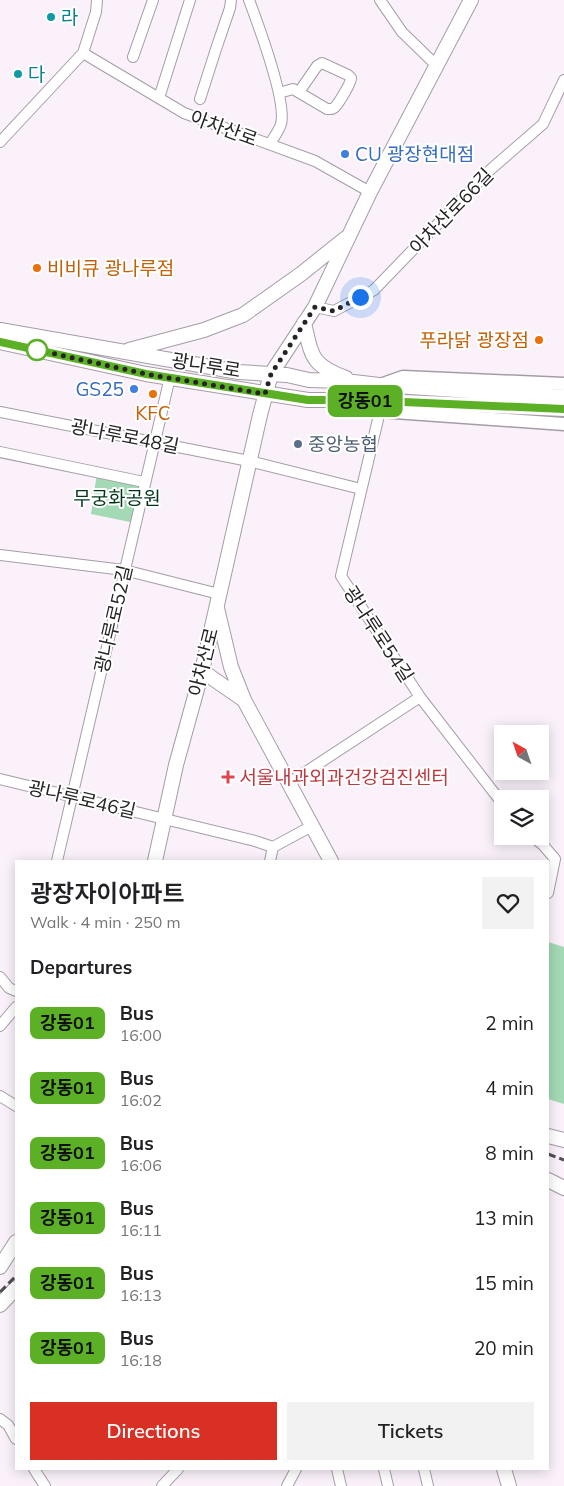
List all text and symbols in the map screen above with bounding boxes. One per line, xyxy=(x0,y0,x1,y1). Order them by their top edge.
place label: 라 xyxy=(61,5,78,29)
marker: 라 xyxy=(45,11,57,23)
place label: 다 xyxy=(28,62,45,86)
marker: 다 xyxy=(12,68,24,80)
street label: 아차산로 xyxy=(187,105,261,151)
place label: CU 광장현대점 xyxy=(355,142,474,166)
marker: CU 광장현대점 xyxy=(339,148,351,160)
street label: 아차산로66길 xyxy=(404,163,498,259)
place label: 비비큐 광나루점 xyxy=(47,256,174,280)
marker: 비비큐 광나루점 xyxy=(31,262,43,274)
your location xyxy=(348,285,373,310)
place label: 푸라닭 광장점 xyxy=(419,328,529,352)
marker: 푸라닭 광장점 xyxy=(533,334,545,346)
unlabelled marker xyxy=(26,339,48,361)
street label: 광나루로 xyxy=(170,348,242,382)
place label: GS25 xyxy=(75,377,124,401)
marker: GS25 xyxy=(128,383,140,395)
line badge: 강동01 xyxy=(330,385,400,417)
marker: KFC xyxy=(147,388,159,400)
text: 강동01 xyxy=(338,389,392,412)
place label: KFC xyxy=(135,401,171,425)
street label: 광나루로48길 xyxy=(69,414,181,458)
place label: 중앙농협 xyxy=(308,432,378,456)
marker: 중앙농협 xyxy=(292,438,304,450)
park label: 무궁화공원 xyxy=(73,486,161,510)
street label: 광나루로52길 xyxy=(89,563,137,675)
street label: 광나루로54길 xyxy=(339,581,419,687)
street label: 아차산로 xyxy=(183,625,223,699)
north arrow xyxy=(494,725,549,780)
map controls xyxy=(494,725,549,845)
place label: 서울내과외과건강검진센터 xyxy=(239,765,449,789)
marker: 서울내과외과건강검진센터 xyxy=(221,770,235,784)
street label: 광나루로46길 xyxy=(26,775,138,823)
button: layers xyxy=(494,790,549,845)
button: heart xyxy=(482,877,534,929)
text: 광장자이아파트 xyxy=(30,878,185,908)
text: Walk · 4 min · 250 m xyxy=(30,912,181,932)
text: Departures xyxy=(30,955,132,979)
text: Bus xyxy=(120,1001,154,1025)
text: 강동01 xyxy=(40,1011,95,1034)
text: 2 min xyxy=(485,1011,534,1035)
text: 16:00 xyxy=(120,1025,162,1045)
text: Bus xyxy=(120,1066,154,1090)
text: 강동01 xyxy=(40,1076,95,1099)
text: 4 min xyxy=(485,1076,534,1100)
text: 16:02 xyxy=(120,1090,162,1110)
text: Bus xyxy=(120,1131,154,1155)
text: 강동01 xyxy=(40,1141,95,1164)
text: 8 min xyxy=(485,1141,534,1165)
text: 16:06 xyxy=(120,1155,162,1175)
text: Bus xyxy=(120,1196,154,1220)
text: 강동01 xyxy=(40,1206,95,1229)
text: 13 min xyxy=(474,1206,534,1230)
text: 16:11 xyxy=(120,1220,162,1240)
text: Bus xyxy=(120,1261,154,1285)
text: 강동01 xyxy=(40,1271,95,1294)
text: 15 min xyxy=(474,1271,534,1295)
text: 16:13 xyxy=(120,1285,162,1305)
text: Bus xyxy=(120,1326,154,1350)
text: 강동01 xyxy=(40,1336,95,1359)
text: 20 min xyxy=(474,1336,534,1360)
text: 16:18 xyxy=(120,1350,162,1370)
button: Directions xyxy=(30,1402,277,1460)
button: Tickets xyxy=(287,1402,534,1460)

